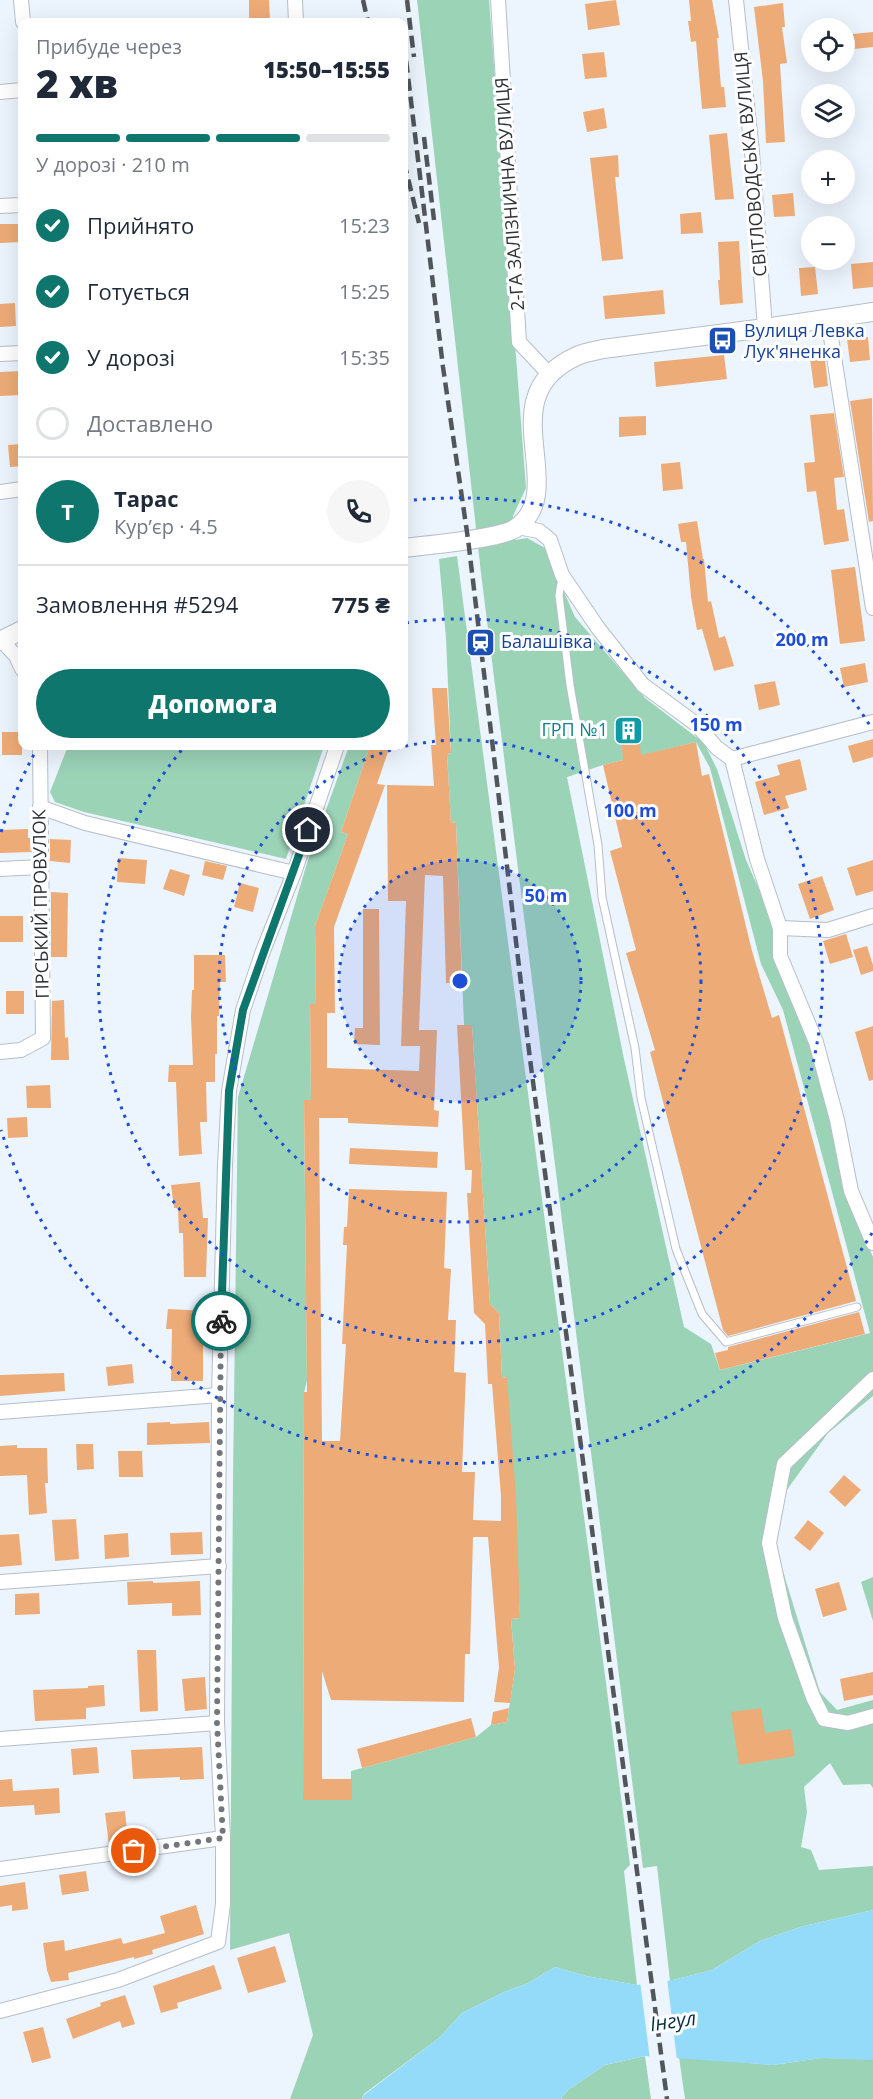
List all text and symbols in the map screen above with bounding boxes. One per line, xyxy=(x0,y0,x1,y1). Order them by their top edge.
map controls xyxy=(801,18,855,270)
button: locate xyxy=(801,18,855,72)
text: Прибуде через xyxy=(36,33,182,60)
street label: СВІТЛОВОДСЬКА ВУЛИЦЯ xyxy=(728,50,772,278)
text: 15:50–15:55 xyxy=(263,54,390,84)
text: 2 хв xyxy=(36,56,118,109)
street label: 2-ГА ЗАЛІЗНИЧНА ВУЛИЦЯ xyxy=(489,76,529,312)
button: layers xyxy=(801,84,855,138)
button: + xyxy=(801,150,855,204)
text: У дорозі · 210 m xyxy=(36,151,190,178)
icon: check xyxy=(36,209,69,242)
text: Прийнято xyxy=(87,210,194,240)
text: 15:23 xyxy=(339,212,390,239)
button: − xyxy=(801,216,855,270)
icon: check xyxy=(36,275,69,308)
text: Готується xyxy=(87,276,190,306)
text: 15:25 xyxy=(339,278,390,305)
place label: Вулиця Левка Лук'яненка xyxy=(744,318,865,363)
bus stop icon: Вулиця Левка Лук'яненка xyxy=(707,325,739,357)
icon: check xyxy=(36,341,69,374)
text: У дорозі xyxy=(87,342,175,372)
text: 15:35 xyxy=(339,344,390,371)
text: Доставлено xyxy=(87,408,213,438)
button: phone xyxy=(327,480,390,543)
text: Тарас xyxy=(114,483,179,513)
text: Т xyxy=(61,496,74,526)
text: Кур’єр · 4.5 xyxy=(114,513,218,540)
text: Замовлення #5294 xyxy=(36,589,238,619)
text: 775 ₴ xyxy=(332,589,390,619)
station icon: Балашівка xyxy=(464,626,496,658)
text: 200 m xyxy=(775,627,829,651)
place label: Балашівка xyxy=(501,629,593,653)
button: Допомога xyxy=(36,669,390,738)
text: 150 m xyxy=(689,712,743,736)
building icon: ГРП №1 xyxy=(613,714,645,746)
place label: ГРП №1 xyxy=(541,717,608,741)
text: 100 m xyxy=(603,798,657,822)
pin xyxy=(282,804,333,855)
street label: ГІРСЬКИЙ ПРОВУЛОК xyxy=(26,809,54,999)
icon: home xyxy=(291,813,324,846)
text: 50 m xyxy=(525,883,567,907)
centre of rings xyxy=(450,971,470,991)
courier xyxy=(191,1291,251,1351)
icon: bike xyxy=(205,1305,238,1338)
pin xyxy=(108,1825,159,1876)
icon: bag xyxy=(117,1834,150,1867)
water label: Інгул xyxy=(648,2004,698,2037)

